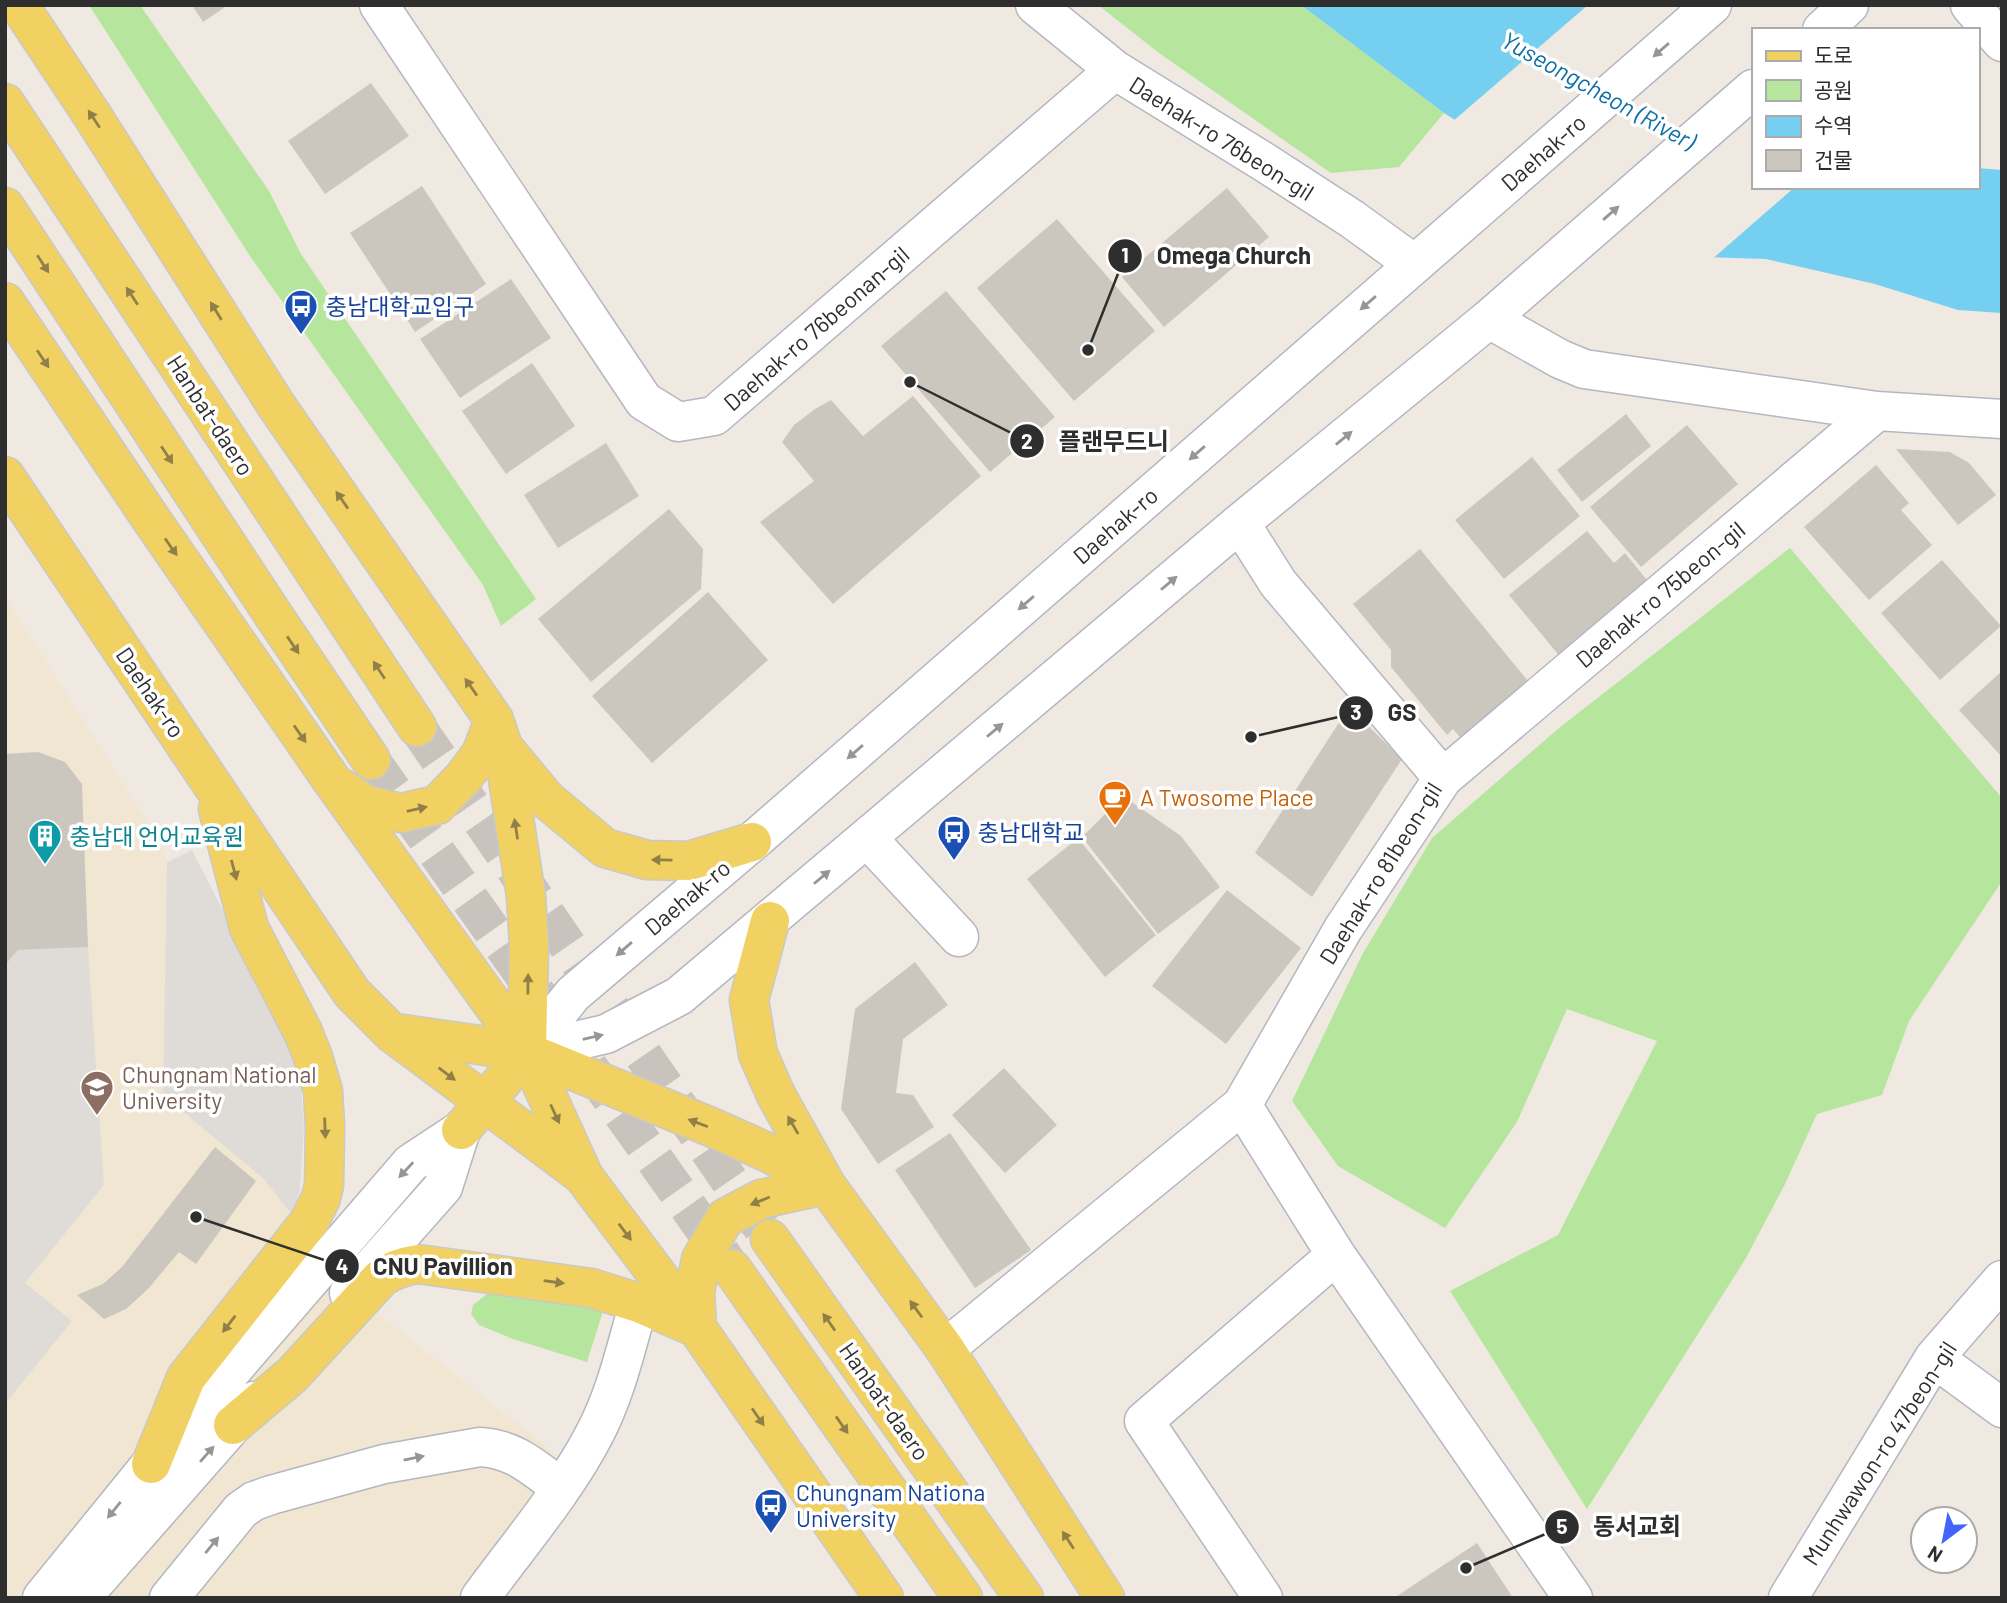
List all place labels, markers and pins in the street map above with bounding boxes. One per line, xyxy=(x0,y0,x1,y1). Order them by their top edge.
callout: Omega Church xyxy=(1108,233,1325,278)
bus stop icon: 충남대학교입구 xyxy=(282,287,320,336)
place label: 충남대학교입구 xyxy=(326,292,474,320)
callout: 플랜무드니 xyxy=(1010,419,1183,464)
callout: GS xyxy=(1339,690,1431,735)
cafe icon: A Twosome Place xyxy=(1096,778,1134,827)
place label: A Twosome Place xyxy=(1140,783,1314,811)
bus stop icon: 충남대학교 xyxy=(935,813,973,862)
building icon: 충남대 언어교육원 xyxy=(26,817,64,866)
place label: 충남대학교 xyxy=(978,818,1084,846)
place label: 충남대 언어교육원 xyxy=(70,822,244,850)
place label: Chungnam National University xyxy=(122,1060,317,1114)
school or university icon: Chungnam National University xyxy=(78,1068,116,1117)
callout: CNU Pavillion xyxy=(324,1244,527,1289)
place label: Chungnam Nationa University xyxy=(796,1478,985,1532)
bus stop icon: Chungnam Nationa University xyxy=(752,1486,790,1535)
callout: 동서교회 xyxy=(1544,1504,1695,1549)

